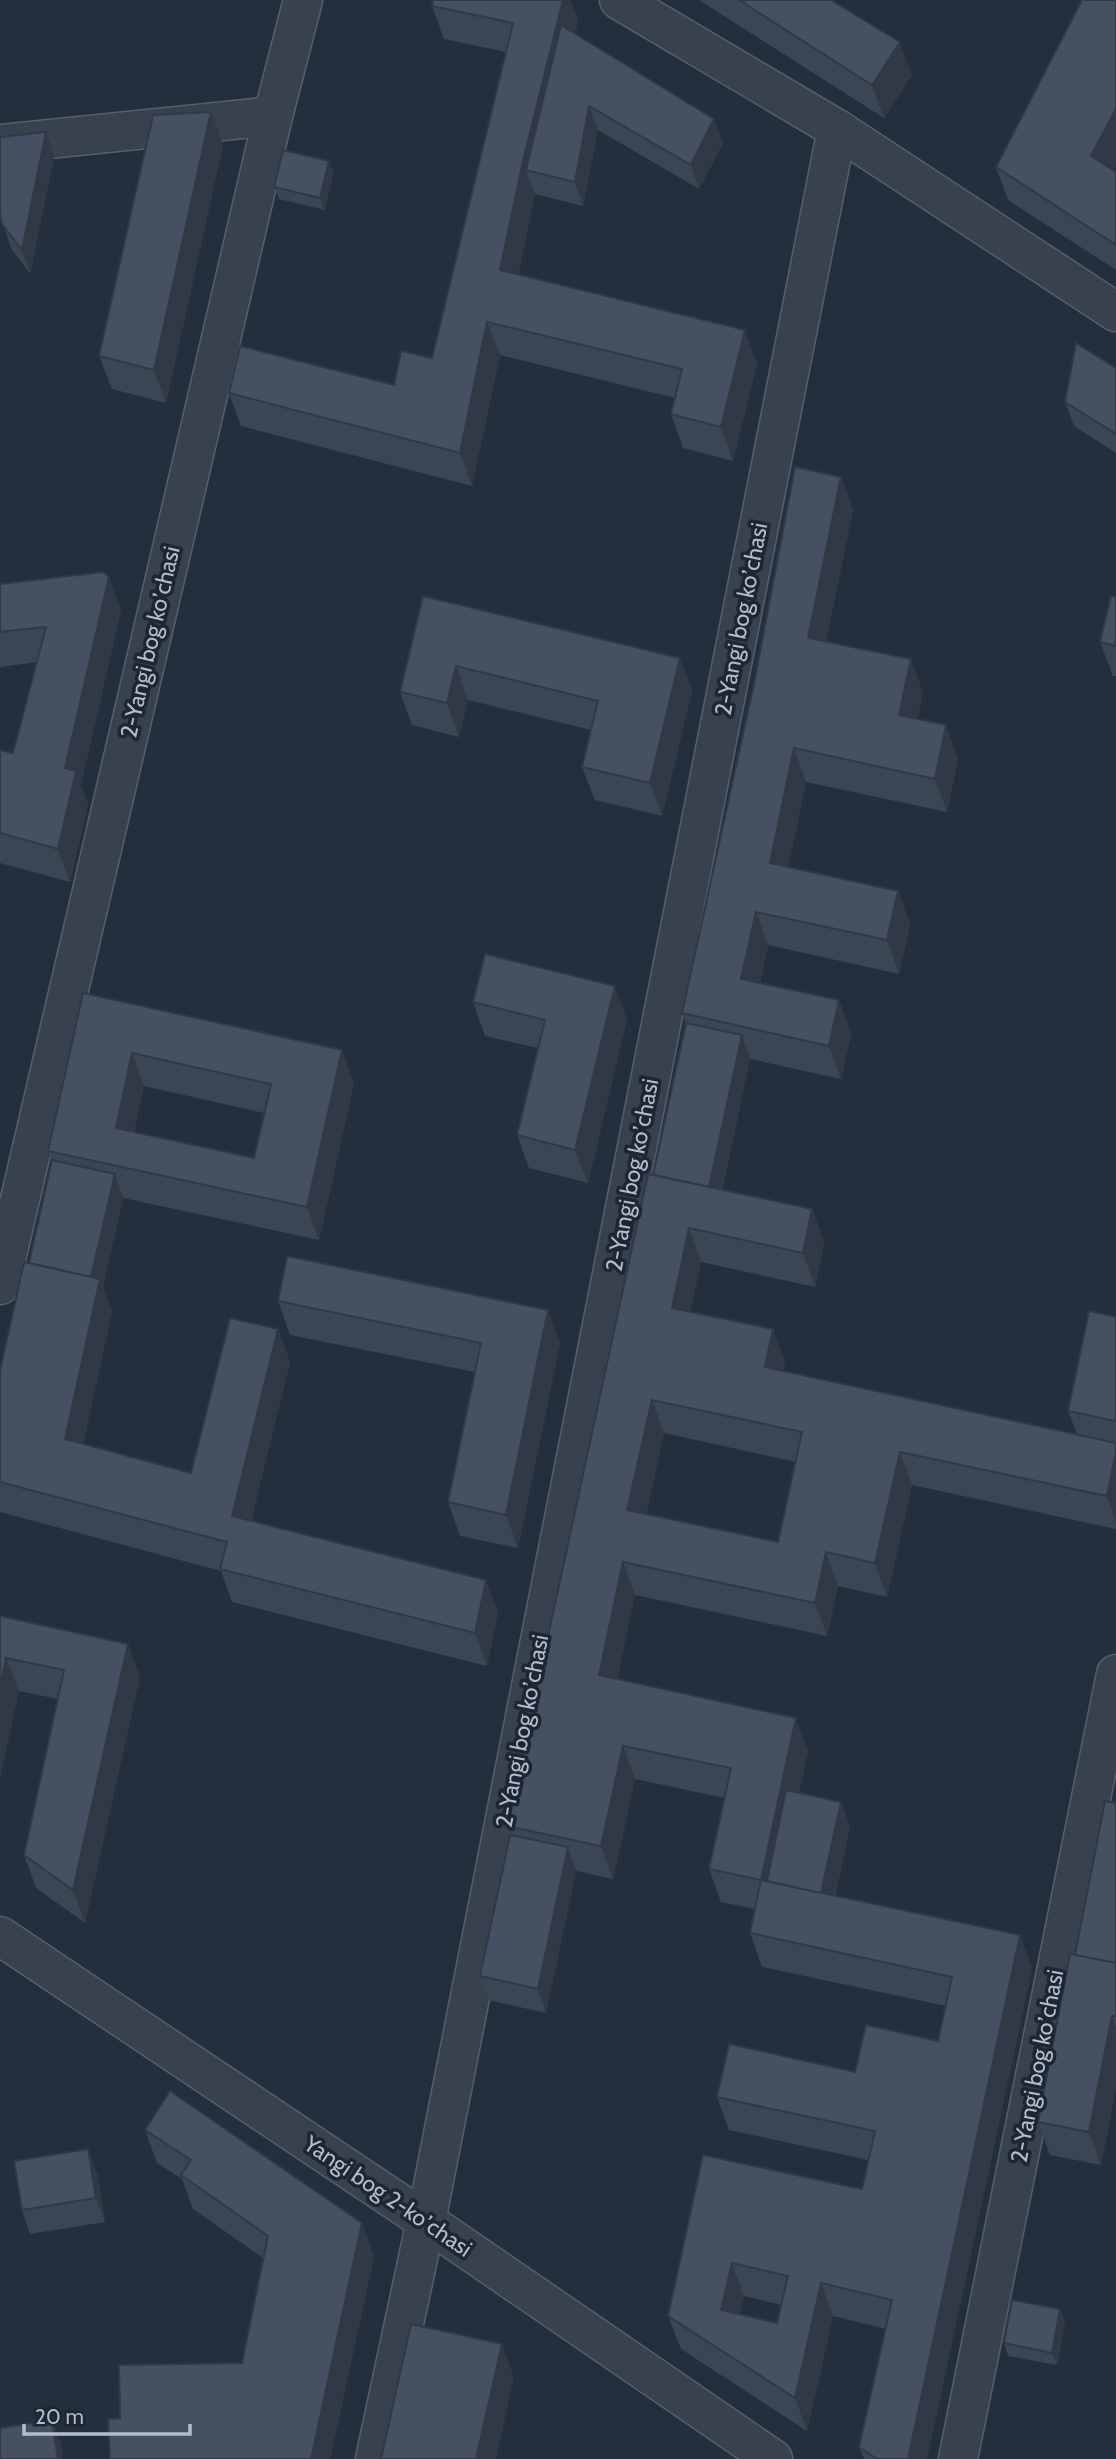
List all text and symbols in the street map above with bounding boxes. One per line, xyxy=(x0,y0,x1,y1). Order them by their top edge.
street label: 2-Yangi bog koʼchasi xyxy=(709,520,773,718)
street label: 2-Yangi bog koʼchasi xyxy=(114,543,186,741)
street label: 2-Yangi bog koʼchasi xyxy=(600,1076,664,1274)
street label: 2-Yangi bog koʼchasi xyxy=(490,1632,554,1830)
street label: 2-Yangi bog koʼchasi xyxy=(1005,1967,1069,2165)
street label: Yangi bog 2-koʼchasi xyxy=(298,2129,477,2263)
scale bar xyxy=(24,2392,191,2436)
text: 20 m xyxy=(35,2404,84,2429)

